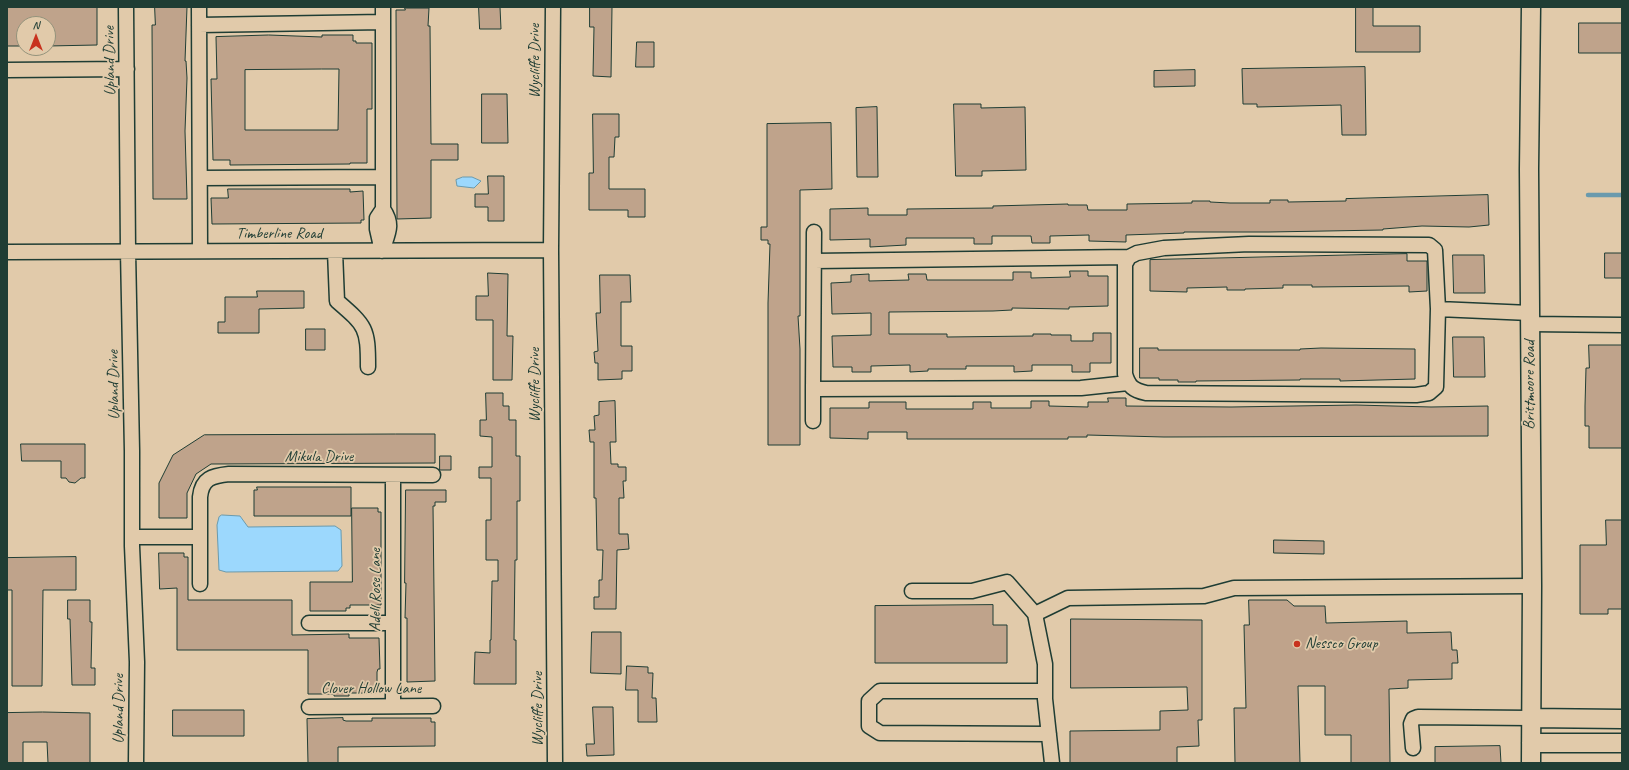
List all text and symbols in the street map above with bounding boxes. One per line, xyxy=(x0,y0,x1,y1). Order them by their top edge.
north arrow xyxy=(16,16,56,56)
text: N xyxy=(33,18,39,32)
street label: Wycliffe Drive xyxy=(525,24,545,98)
street label: Upland Drive xyxy=(100,26,120,96)
street label: Timberline Road xyxy=(236,224,322,244)
street label: Brittmoore Road xyxy=(1520,340,1540,430)
street label: Wycliffe Drive xyxy=(525,348,545,422)
street label: Upland Drive xyxy=(104,350,124,420)
street label: Mikula Drive xyxy=(285,447,353,467)
street label: Adell Rose Lane xyxy=(366,548,386,632)
place label: Nessco Group xyxy=(1305,634,1378,654)
marker: Nessco Group xyxy=(1292,639,1302,649)
street label: Wycliffe Drive xyxy=(528,672,548,746)
street label: Upland Drive xyxy=(109,674,129,744)
street label: Clover Hollow Lane xyxy=(321,679,421,699)

